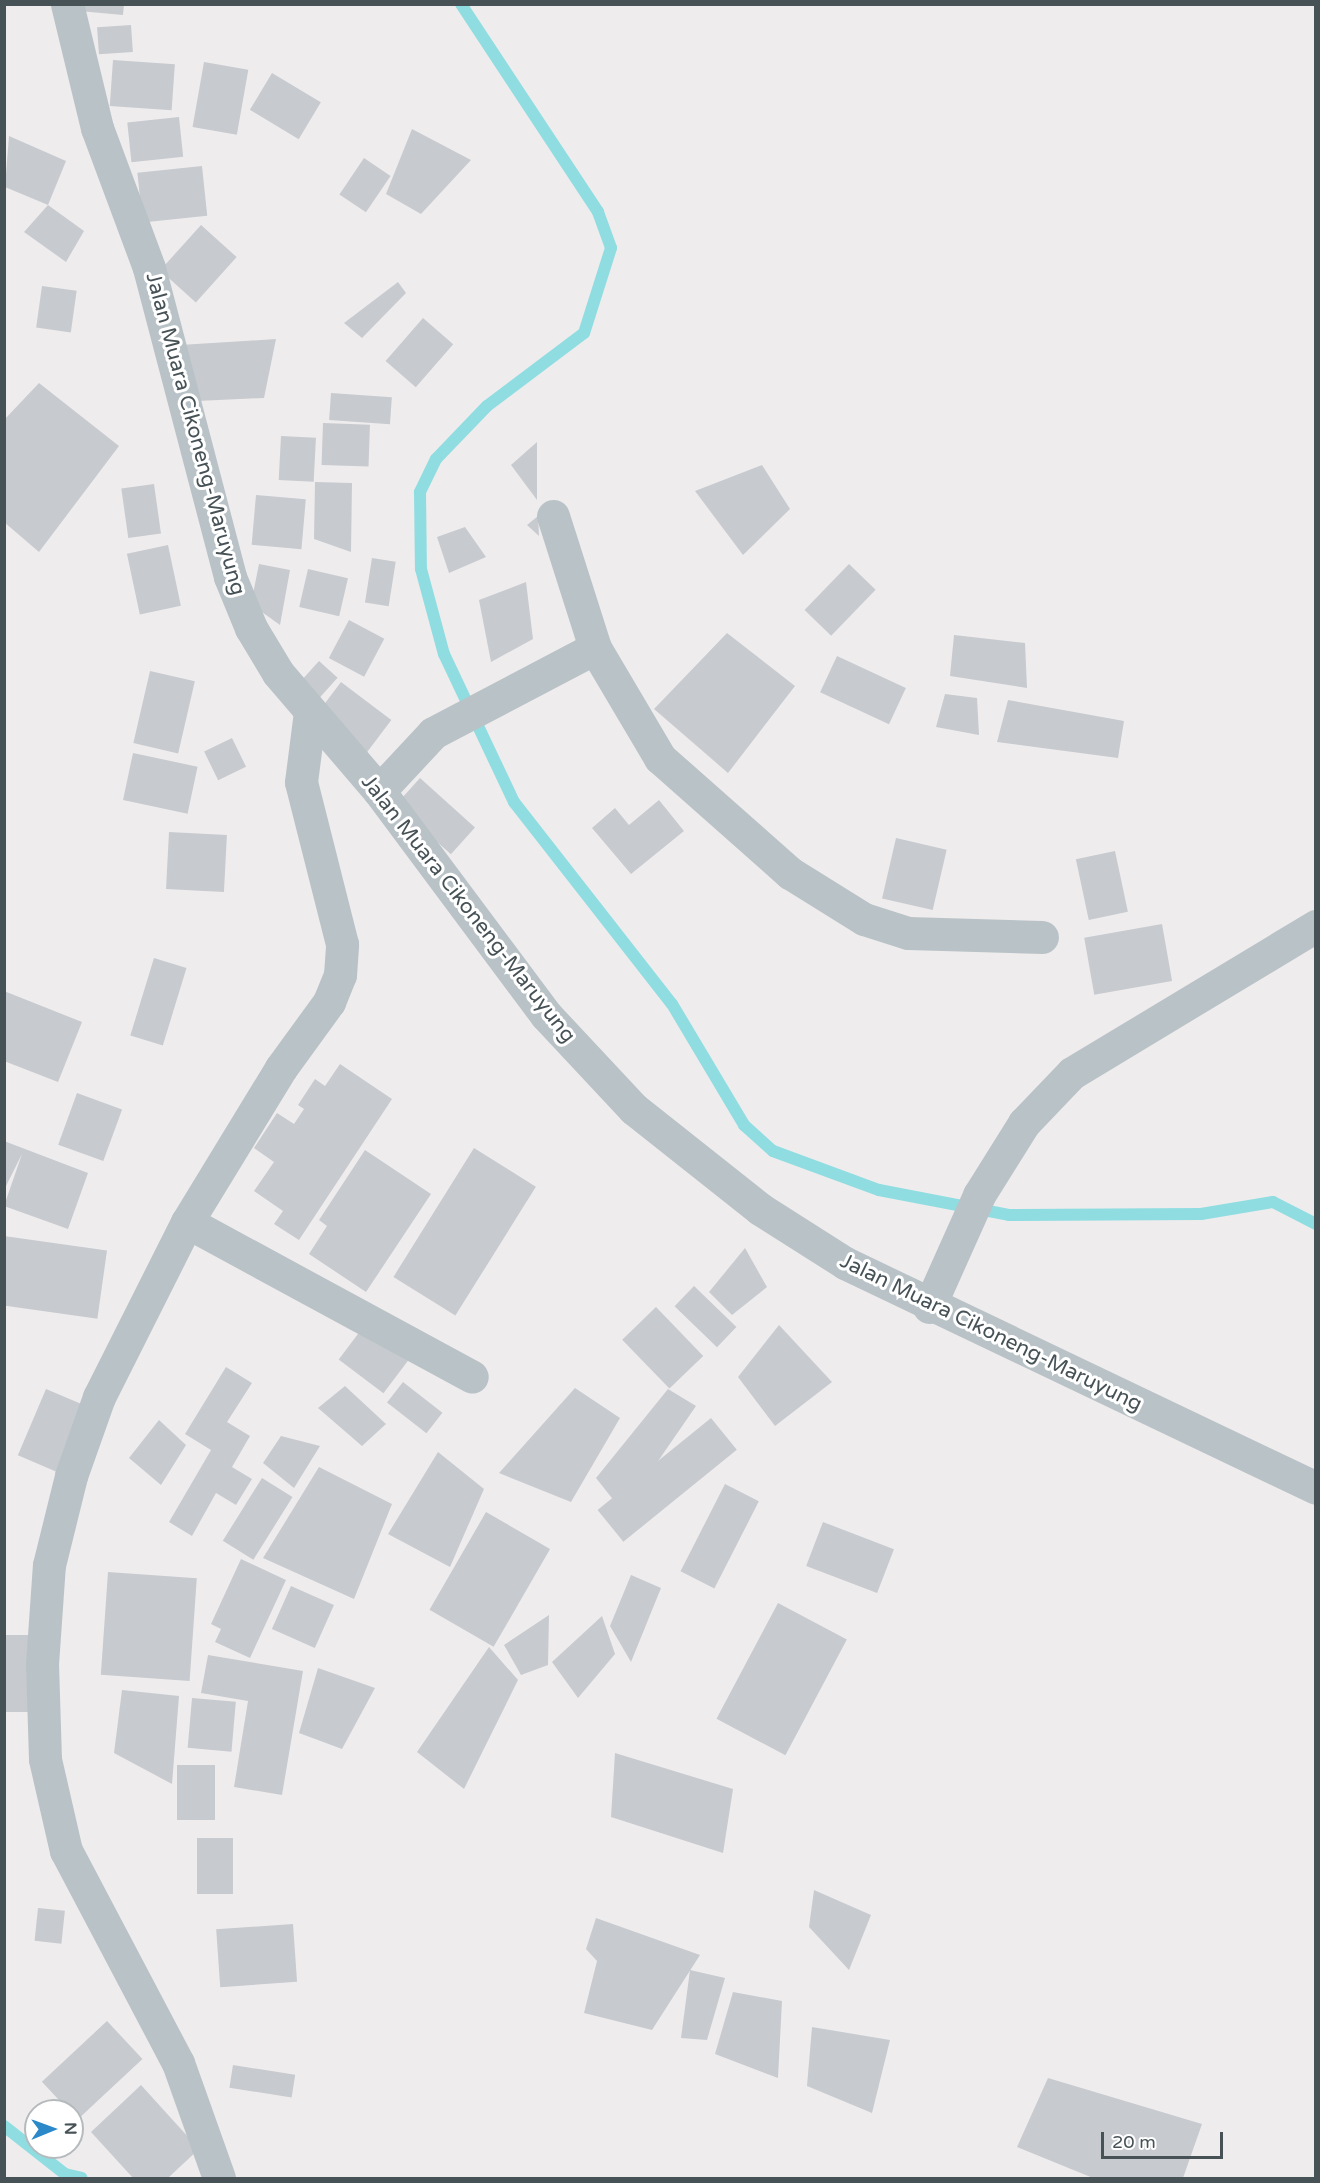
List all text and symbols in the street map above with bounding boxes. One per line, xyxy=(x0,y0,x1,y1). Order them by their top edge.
street label: Jalan Muara Cikoneng-Maruyung xyxy=(140,270,250,598)
street label: Jalan Muara Cikoneng-Maruyung xyxy=(356,770,580,1048)
street label: Jalan Muara Cikoneng-Maruyung xyxy=(836,1249,1146,1417)
north arrow xyxy=(24,2099,84,2159)
scale bar xyxy=(1104,2120,1226,2158)
text: N xyxy=(60,2122,80,2135)
text: 20 m xyxy=(1112,2131,1156,2153)

